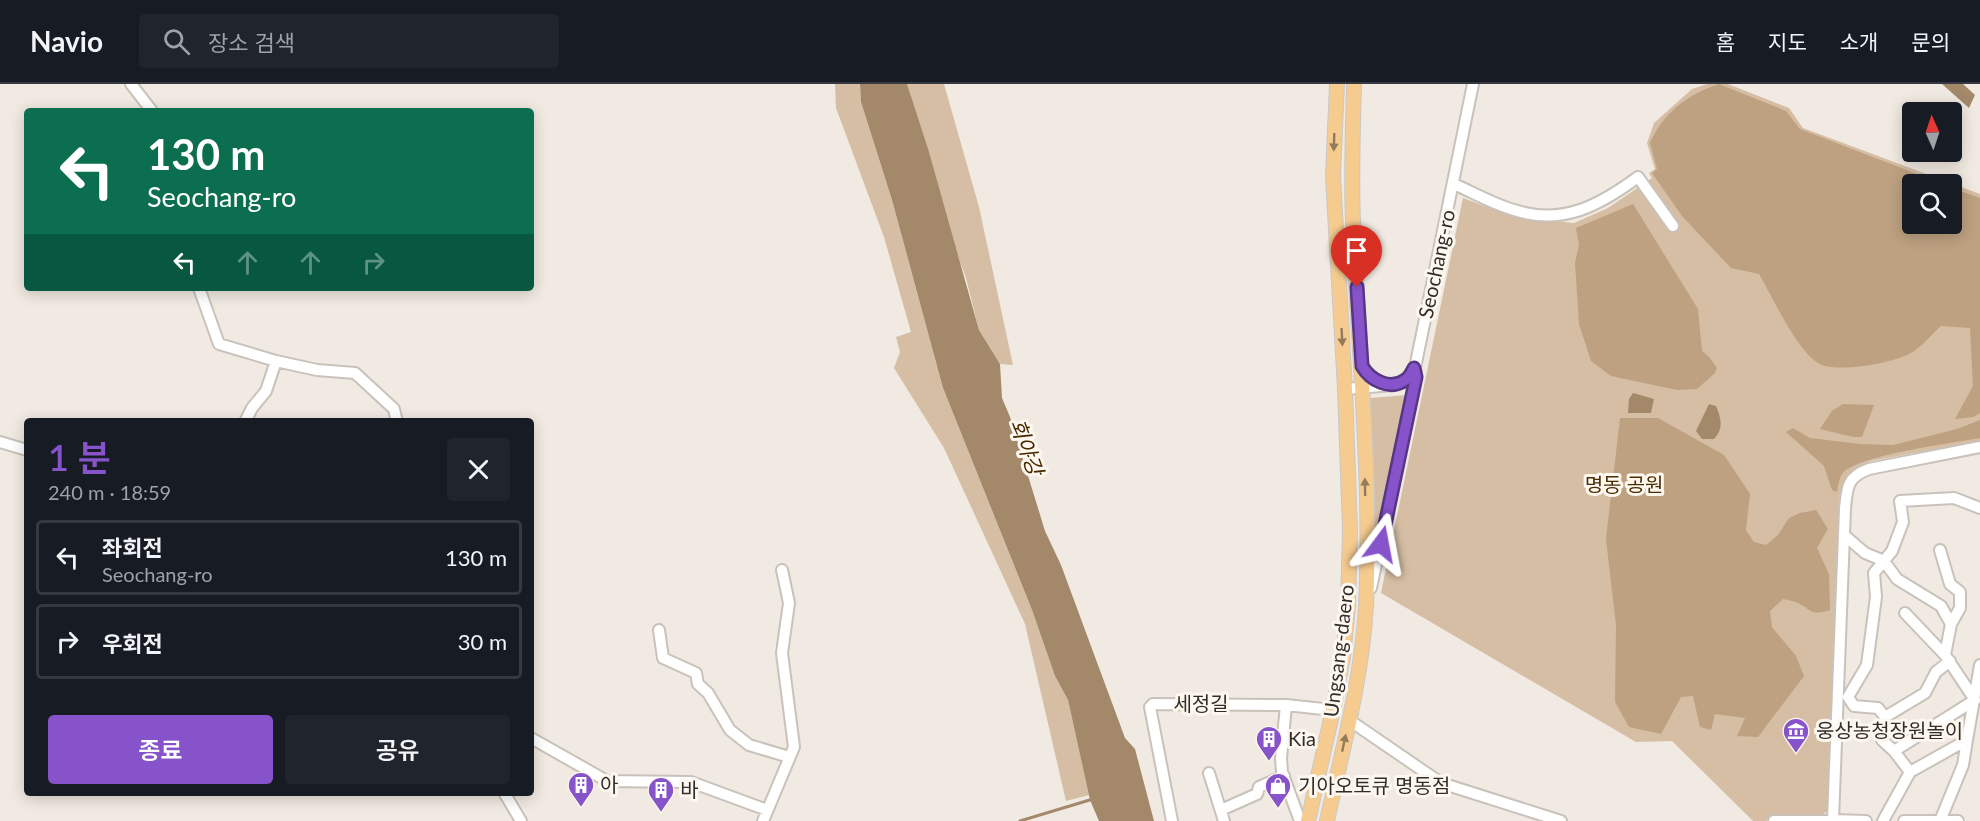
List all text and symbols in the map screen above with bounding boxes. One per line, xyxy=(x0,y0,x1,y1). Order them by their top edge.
search box xyxy=(139,14,559,68)
text: Navio xyxy=(30,24,103,58)
icon: search xyxy=(160,25,193,58)
text: 장소 검색 xyxy=(208,29,295,56)
text: 홈 xyxy=(1716,29,1735,54)
text: 지도 xyxy=(1768,29,1807,54)
text: 소개 xyxy=(1840,29,1878,54)
text: 문의 xyxy=(1911,29,1950,54)
north arrow xyxy=(1902,102,1962,162)
map controls xyxy=(1902,102,1962,234)
text: 130 m xyxy=(147,129,265,179)
icon: left xyxy=(48,132,126,210)
one-way arrow xyxy=(1329,133,1339,152)
button: search xyxy=(1902,174,1962,234)
text: Seochang-ro xyxy=(147,180,296,213)
street label: Seochang-ro xyxy=(1413,207,1459,320)
pin xyxy=(1331,225,1382,287)
icon: arrive xyxy=(1340,234,1373,267)
icon: left xyxy=(168,246,201,279)
icon: ahead xyxy=(231,246,264,279)
icon: ahead xyxy=(294,246,327,279)
icon: right xyxy=(357,246,390,279)
one-way arrow xyxy=(1338,328,1347,347)
water label: 회야강 xyxy=(1006,415,1050,481)
text: 1 분 xyxy=(48,435,111,479)
button: close xyxy=(447,438,510,501)
park label: 명동 공원 xyxy=(1585,472,1663,496)
one-way arrow xyxy=(1361,478,1370,497)
text: 240 m · 18:59 xyxy=(48,480,171,504)
position arrow xyxy=(1349,512,1413,576)
text: 좌회전 xyxy=(102,534,163,561)
icon: left xyxy=(51,541,84,574)
text: 130 m xyxy=(445,544,507,571)
text: Seochang-ro xyxy=(102,562,213,586)
street label: Ungsang-daero xyxy=(1318,583,1358,719)
icon: right xyxy=(51,625,84,658)
text: 30 m xyxy=(458,628,507,655)
text: 우회전 xyxy=(102,630,163,657)
street label: 세정길 xyxy=(1173,691,1229,715)
button: 종료 xyxy=(48,715,273,784)
button: 공유 xyxy=(285,715,510,784)
museum icon: 웅상농청장원놀이 xyxy=(1781,716,1811,754)
place label: 웅상농청장원놀이 xyxy=(1816,718,1963,742)
building icon: Kia xyxy=(1254,724,1284,762)
place label: Kia xyxy=(1288,726,1316,750)
one-way arrow xyxy=(1340,733,1349,752)
building icon: 아 xyxy=(566,770,596,808)
shop icon: 기아오토큐 명동점 xyxy=(1263,771,1293,809)
place label: 아 xyxy=(600,772,618,796)
place label: 기아오토큐 명동점 xyxy=(1298,773,1450,797)
building icon: 바 xyxy=(646,775,676,813)
place label: 바 xyxy=(680,777,698,801)

